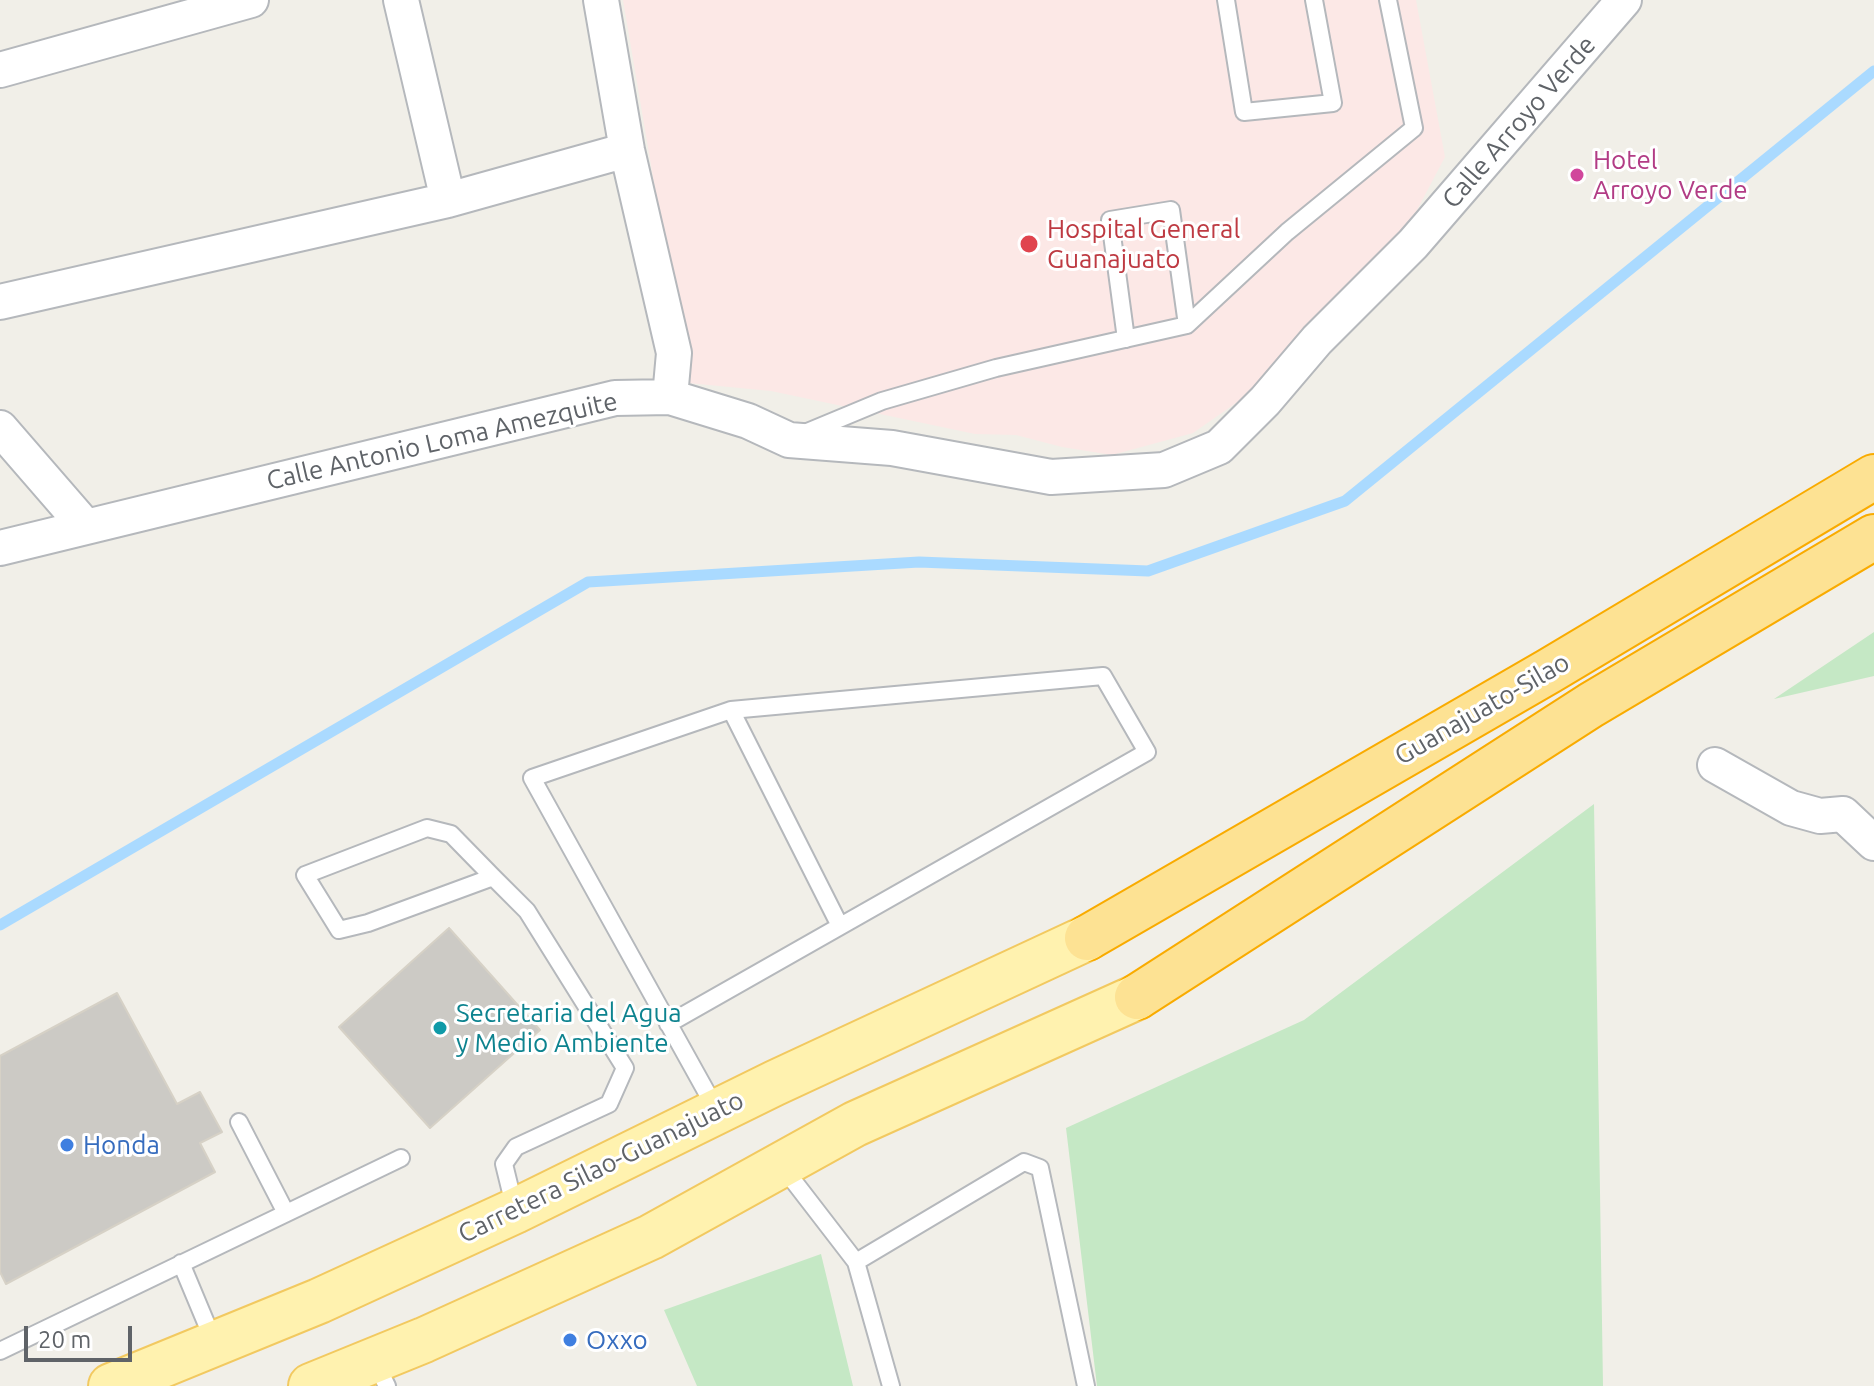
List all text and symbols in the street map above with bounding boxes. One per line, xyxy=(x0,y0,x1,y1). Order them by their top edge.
street label: Calle Arroyo Verde xyxy=(1436,30,1602,214)
place label: Hotel Arroyo Verde xyxy=(1593,144,1748,206)
marker: Hotel Arroyo Verde xyxy=(1568,166,1586,184)
place label: Hospital General Guanajuato xyxy=(1047,213,1240,274)
marker: Hospital General Guanajuato xyxy=(1018,233,1040,255)
street label: Calle Antonio Loma Amezquite xyxy=(263,385,621,497)
street label: Guanajuato-Silao xyxy=(1389,646,1575,772)
place label: Secretaria del Agua y Medio Ambiente xyxy=(456,997,682,1058)
marker: Secretaria del Agua y Medio Ambiente xyxy=(431,1019,449,1037)
street label: Carretera Silao-Guanajuato xyxy=(453,1084,749,1250)
place label: Honda xyxy=(83,1129,160,1161)
marker: Honda xyxy=(58,1136,76,1154)
scale bar xyxy=(28,1310,136,1360)
place label: Oxxo xyxy=(586,1324,648,1356)
text: 20 m xyxy=(38,1326,91,1353)
marker: Oxxo xyxy=(561,1331,579,1349)

